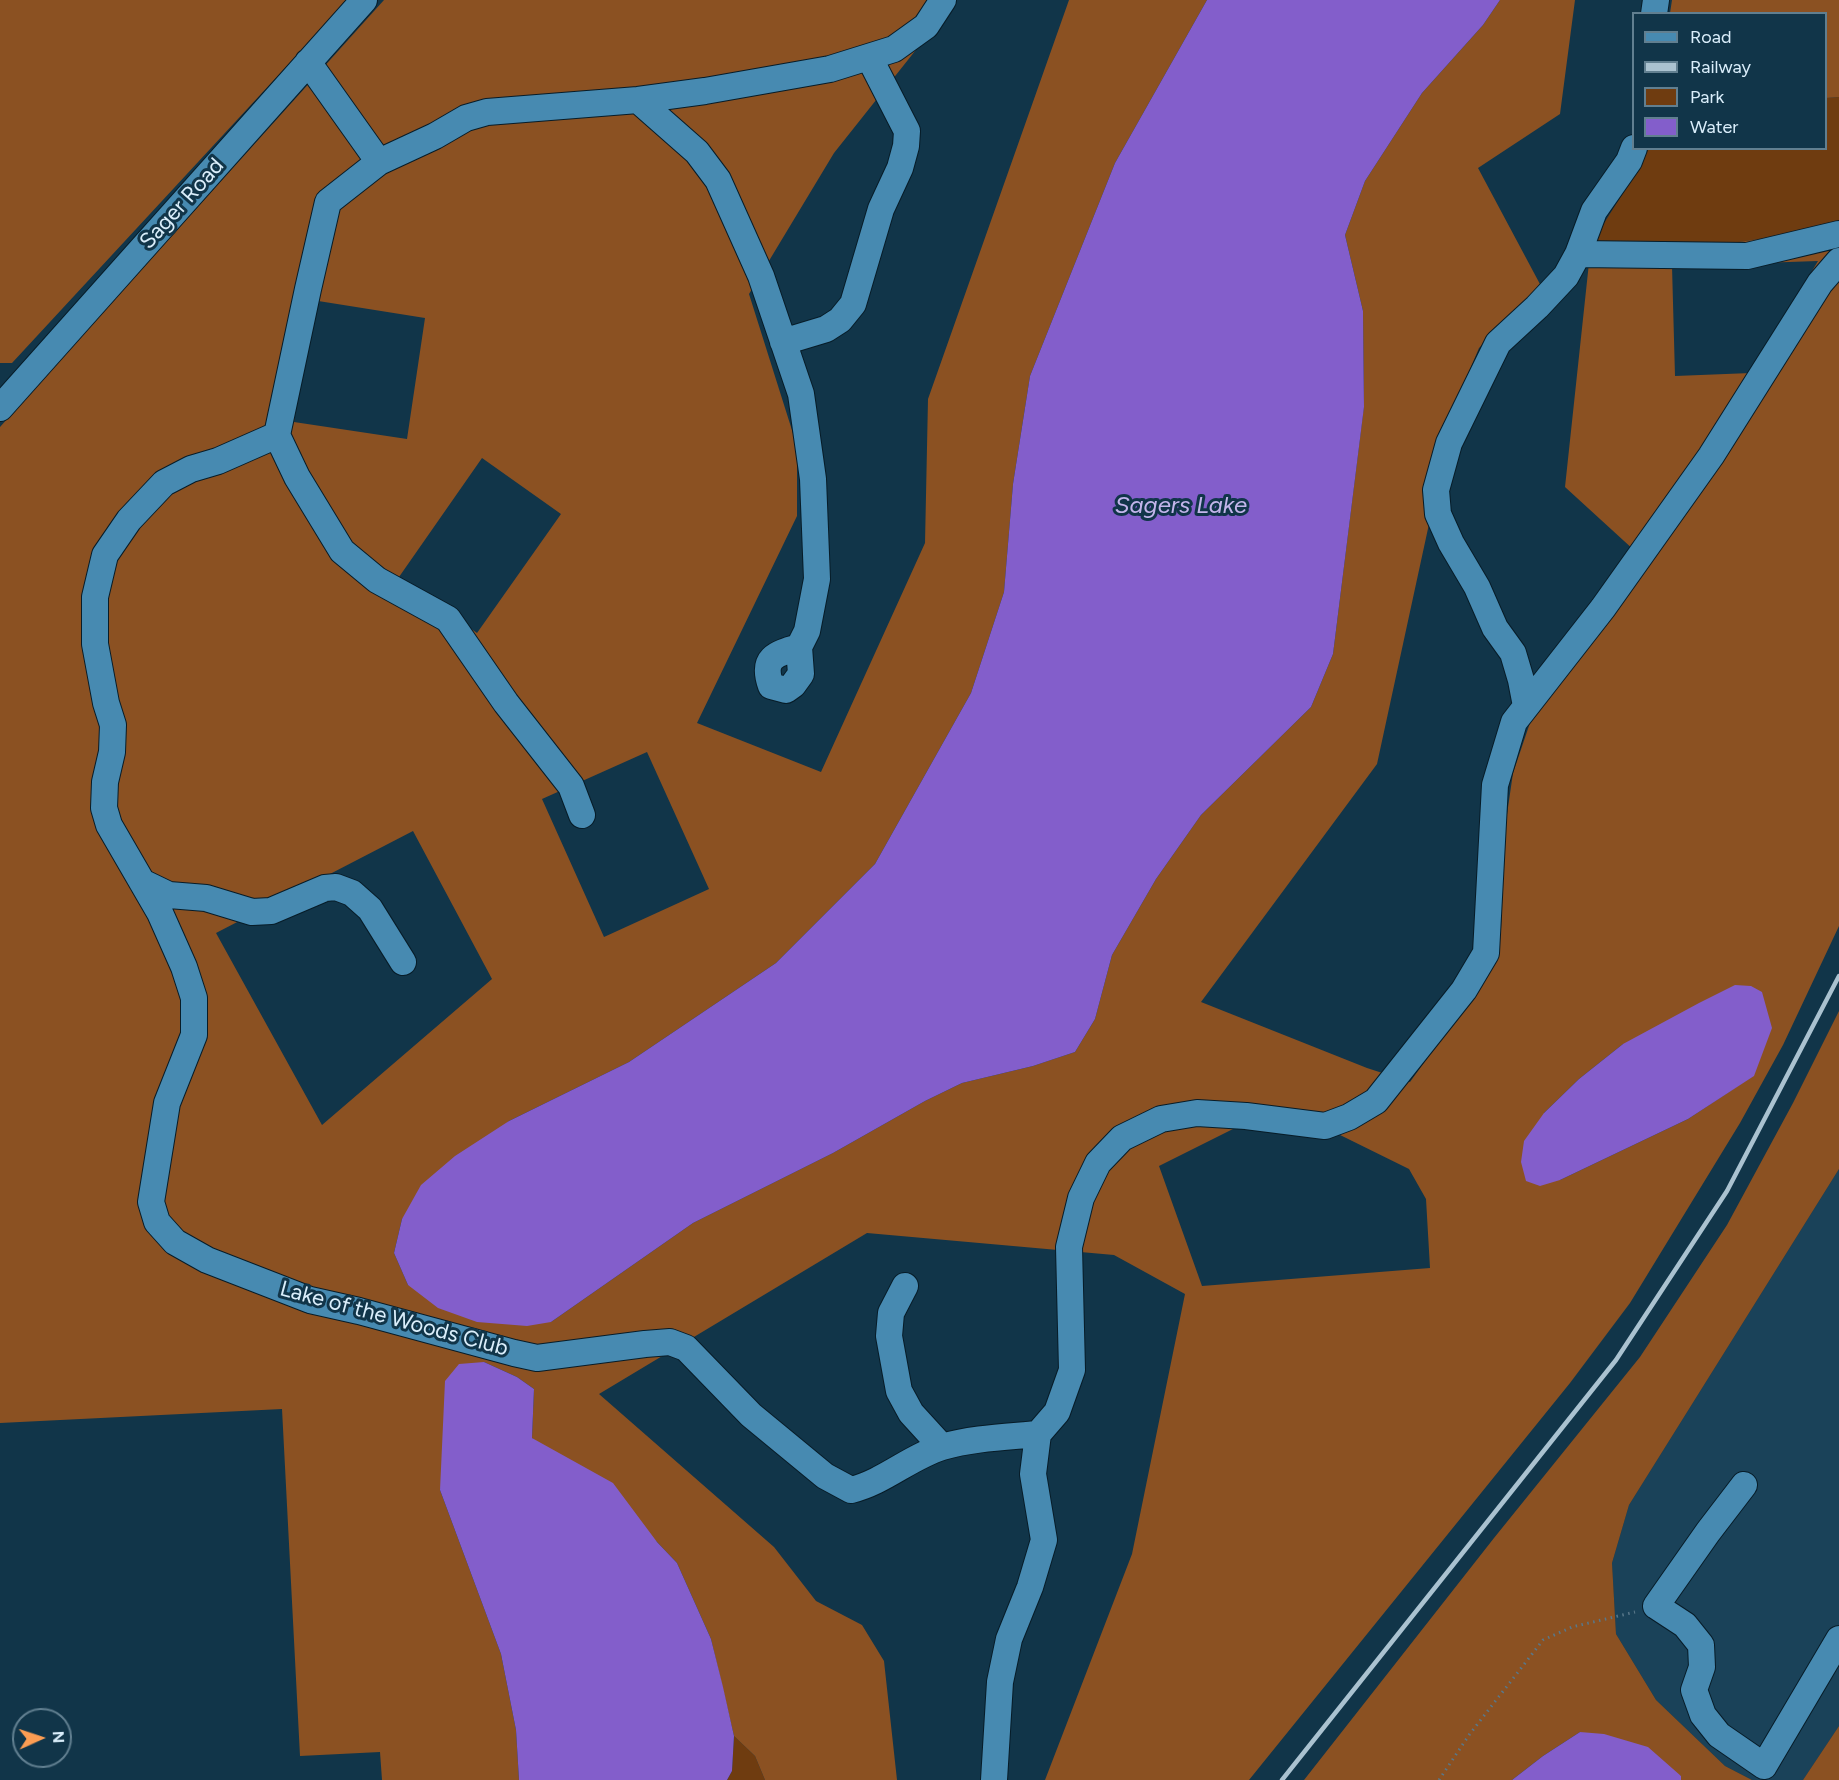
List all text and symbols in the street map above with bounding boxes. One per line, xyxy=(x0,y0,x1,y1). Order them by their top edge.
legend xyxy=(1632,12,1827,150)
text: Road xyxy=(1690,26,1731,48)
text: Railway xyxy=(1690,56,1751,78)
text: Park xyxy=(1690,86,1724,108)
text: Water xyxy=(1690,116,1738,138)
street label: Sager Road xyxy=(134,153,230,255)
water label: Sagers Lake xyxy=(1115,492,1247,520)
street label: Lake of the Woods Club xyxy=(277,1276,511,1362)
north arrow xyxy=(12,1708,72,1768)
text: N xyxy=(49,1730,68,1744)

